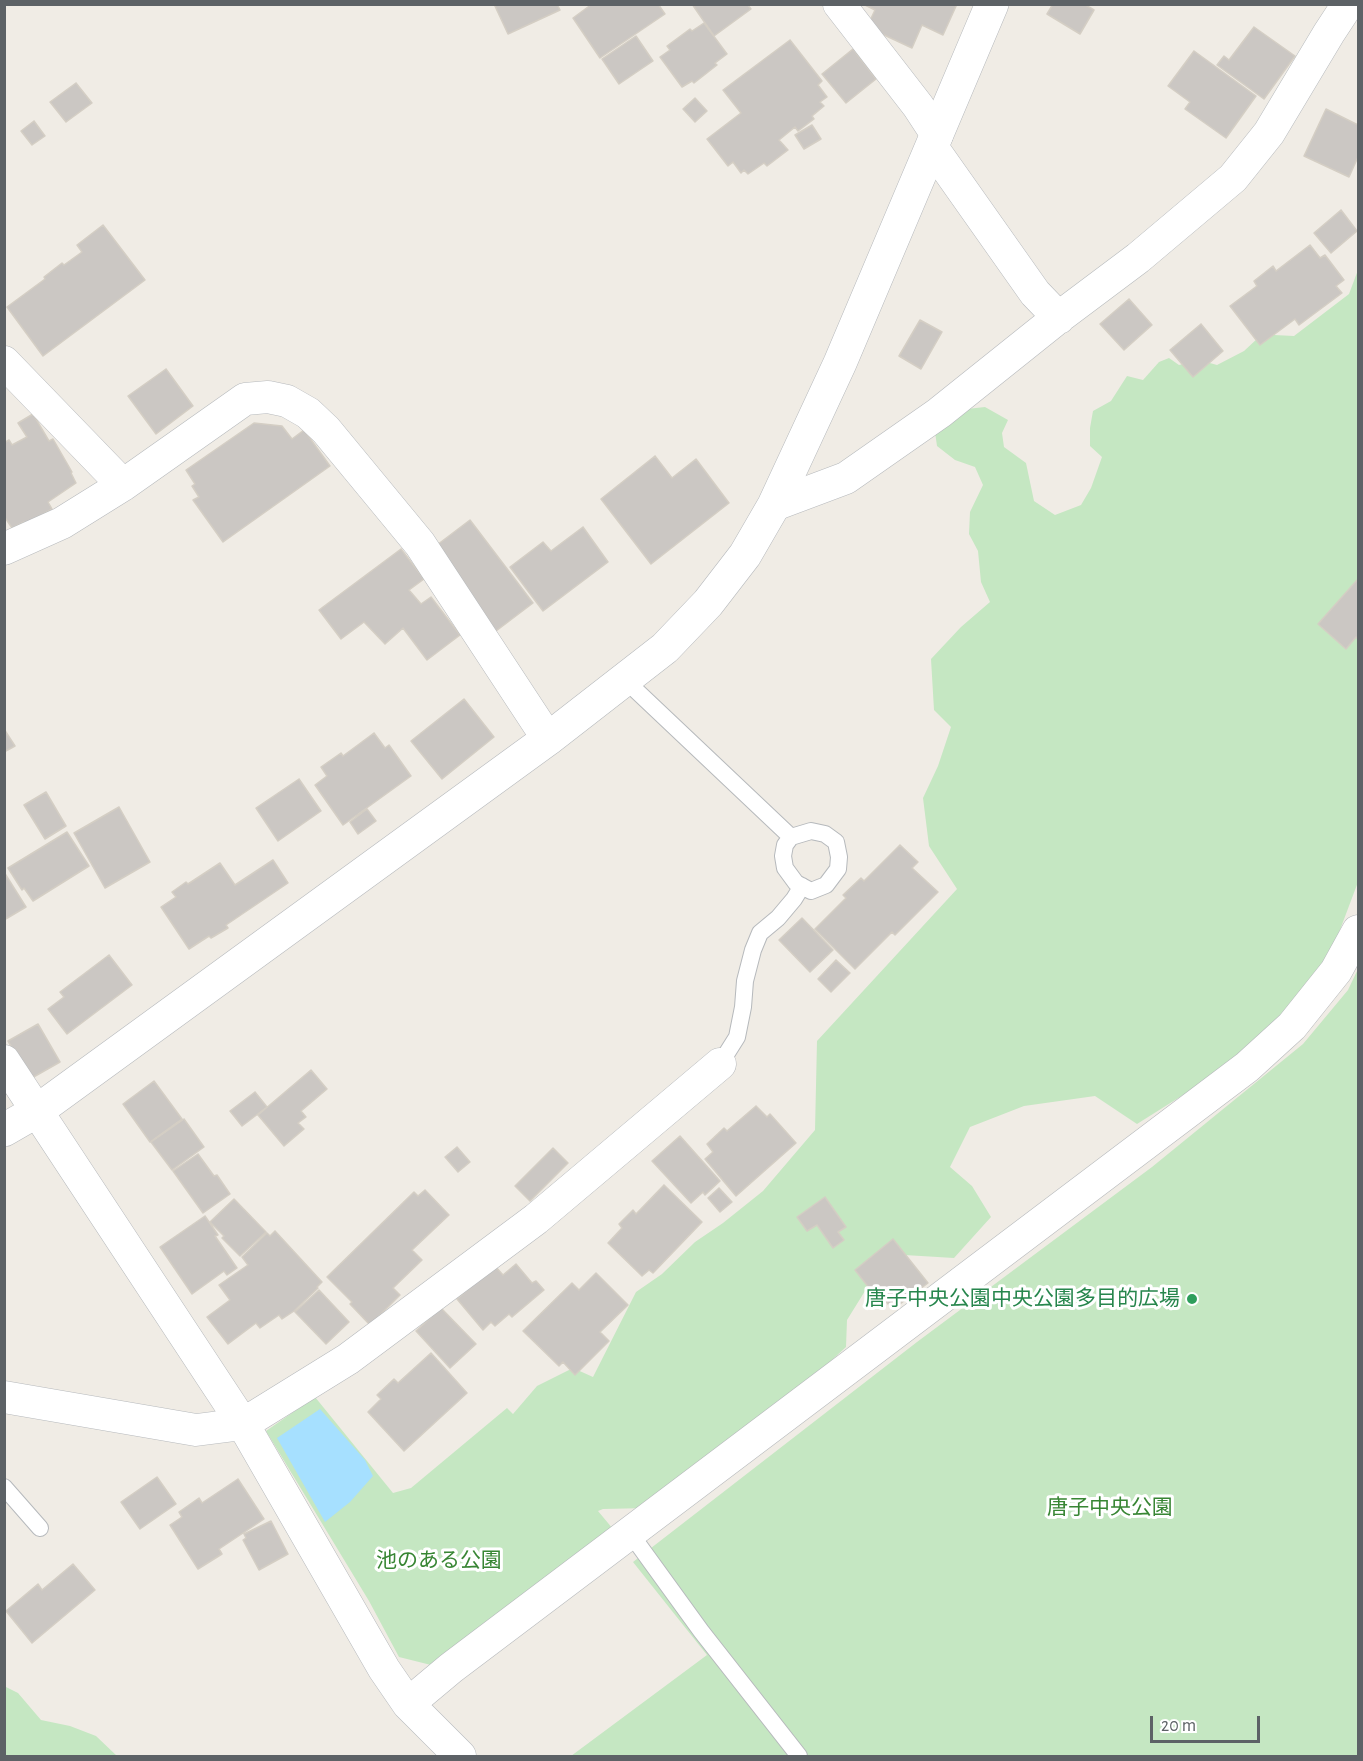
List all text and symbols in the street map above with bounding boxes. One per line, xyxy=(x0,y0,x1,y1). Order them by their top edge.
place label: 唐子中央公園中央公園多目的広場 xyxy=(865,1286,1180,1312)
marker: 唐子中央公園中央公園多目的広場 xyxy=(1185,1292,1199,1306)
park label: 唐子中央公園 xyxy=(1047,1495,1173,1521)
park label: 池のある公園 xyxy=(376,1548,502,1574)
scale bar xyxy=(1153,1704,1262,1742)
text: 20 m xyxy=(1161,1717,1196,1735)

